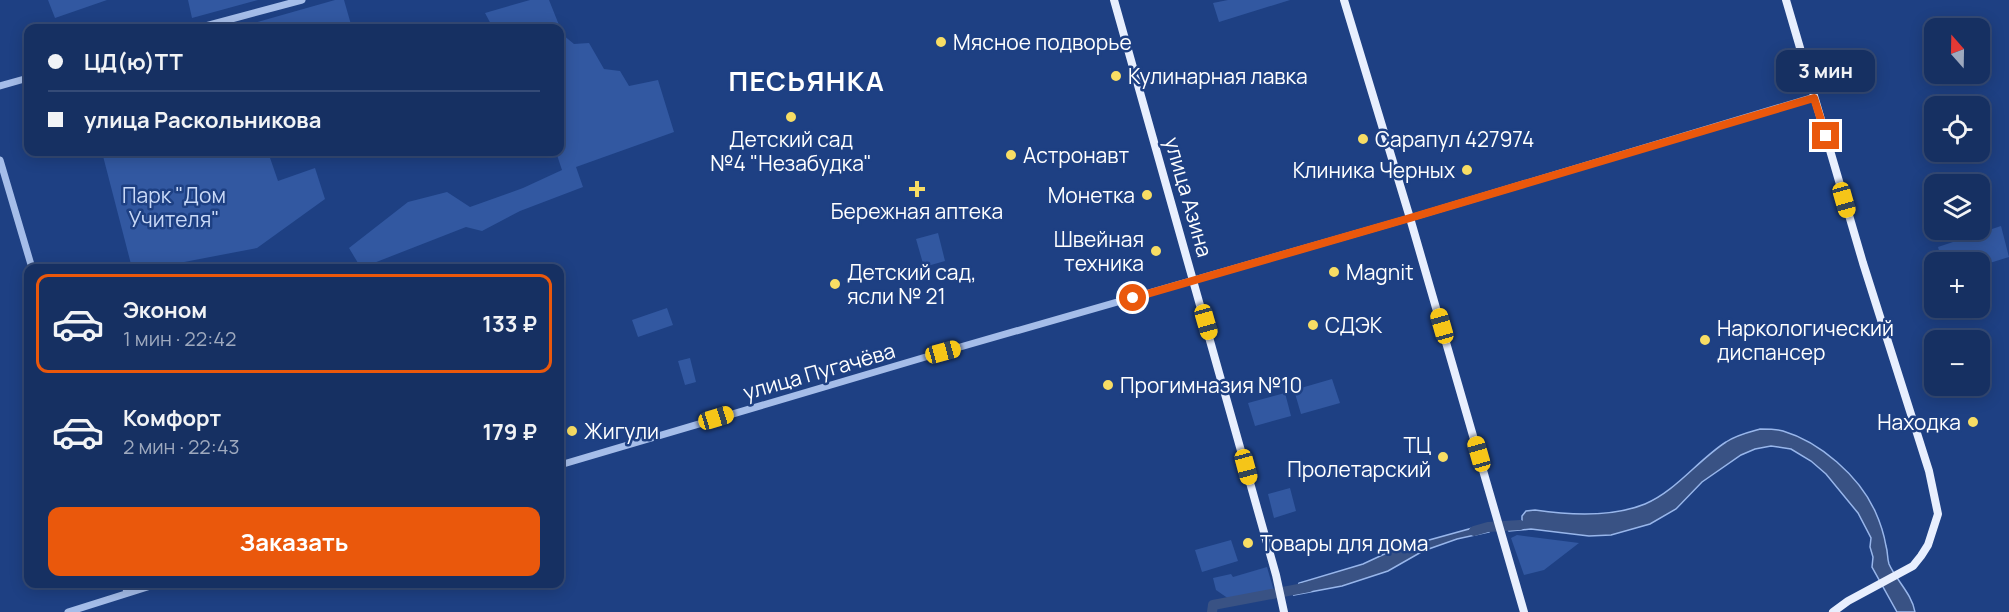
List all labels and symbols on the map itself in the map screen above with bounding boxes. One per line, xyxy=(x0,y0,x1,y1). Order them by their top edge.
north arrow xyxy=(1924,18,1990,84)
place label: Мясное подворье xyxy=(953,28,1132,56)
marker: Мясное подворье xyxy=(934,35,948,49)
callout: 3 мин xyxy=(1776,49,1876,91)
district label: ПЕСЬЯНКА xyxy=(729,62,885,99)
place label: Кулинарная лавка xyxy=(1128,62,1308,90)
marker: Кулинарная лавка xyxy=(1109,69,1123,83)
marker: Детский сад №4 "Незабудка" xyxy=(784,110,798,124)
route end xyxy=(1812,122,1839,149)
place label: Детский сад №4 "Незабудка" xyxy=(710,125,872,177)
place label: Сарапул 427974 xyxy=(1375,125,1534,153)
marker: Сарапул 427974 xyxy=(1356,132,1370,146)
street label: улица Азина xyxy=(1159,134,1219,260)
place label: Астронавт xyxy=(1023,141,1129,169)
marker: Астронавт xyxy=(1004,148,1018,162)
place label: Клиника Черных xyxy=(1293,156,1455,184)
marker: Клиника Черных xyxy=(1460,163,1474,177)
car xyxy=(1830,180,1858,220)
park label: Парк "Дом Учителя" xyxy=(122,181,226,233)
place label: Монетка xyxy=(1048,181,1135,209)
marker: Бережная аптека xyxy=(910,182,924,196)
marker: Монетка xyxy=(1140,188,1154,202)
place label: Бережная аптека xyxy=(831,197,1003,225)
place label: Швейная техника xyxy=(1054,225,1144,277)
marker: Швейная техника xyxy=(1149,244,1163,258)
place label: Детский сад, ясли № 21 xyxy=(847,258,977,310)
place label: Magnit xyxy=(1346,258,1414,286)
marker: Magnit xyxy=(1327,265,1341,279)
marker: Детский сад, ясли № 21 xyxy=(828,277,842,291)
route start xyxy=(1119,284,1146,311)
car xyxy=(1192,302,1220,342)
car xyxy=(1428,306,1456,346)
place label: СДЭК xyxy=(1325,311,1383,339)
place label: Наркологический диспансер xyxy=(1717,314,1894,366)
marker: СДЭК xyxy=(1306,318,1320,332)
marker: Наркологический диспансер xyxy=(1698,333,1712,347)
street label: улица Пугачёва xyxy=(740,336,898,406)
car xyxy=(923,339,963,365)
place label: Прогимназия №10 xyxy=(1120,371,1302,399)
marker: Прогимназия №10 xyxy=(1101,378,1115,392)
car xyxy=(696,404,736,432)
place label: Находка xyxy=(1877,408,1961,436)
marker: Находка xyxy=(1966,415,1980,429)
place label: Жигули xyxy=(584,417,659,445)
marker: Жигули xyxy=(565,424,579,438)
place label: ТЦ Пролетарский xyxy=(1287,431,1431,483)
car xyxy=(1465,434,1493,474)
car xyxy=(1233,447,1259,487)
marker: ТЦ Пролетарский xyxy=(1436,450,1450,464)
place label: Товары для дома xyxy=(1260,529,1429,557)
marker: Товары для дома xyxy=(1241,536,1255,550)

